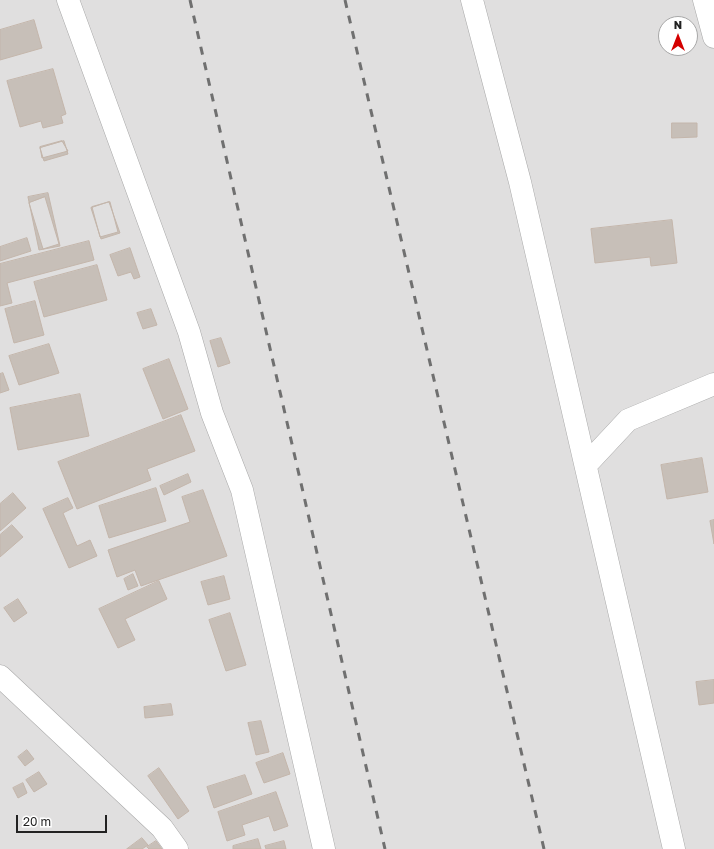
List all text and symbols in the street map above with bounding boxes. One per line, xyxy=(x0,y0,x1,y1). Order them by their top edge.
north arrow xyxy=(658,16,698,56)
text: N xyxy=(674,18,682,31)
scale bar xyxy=(18,807,109,833)
text: 20 m xyxy=(23,814,51,829)

